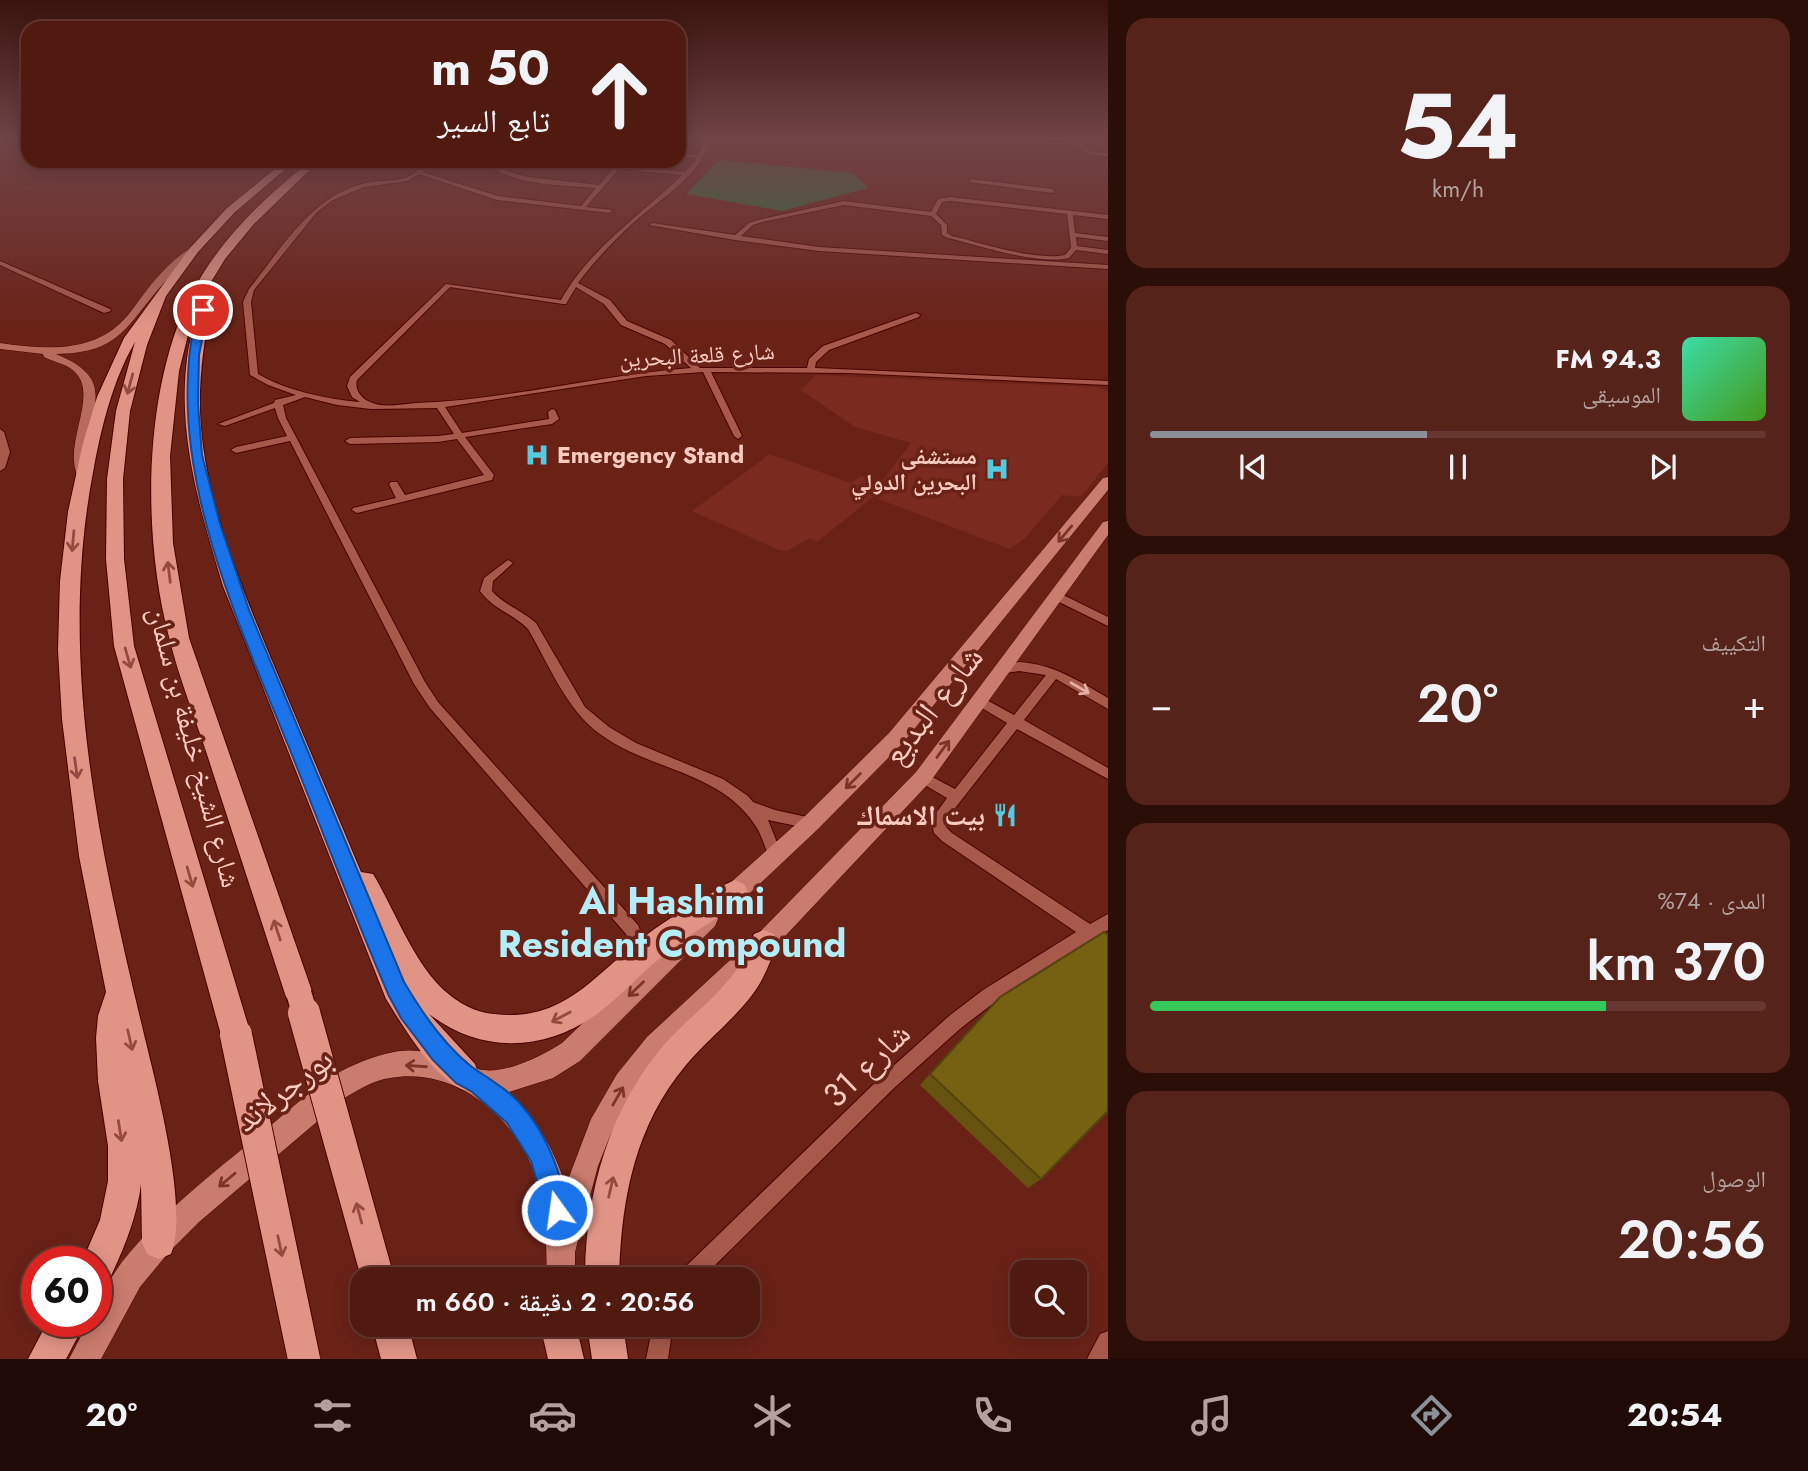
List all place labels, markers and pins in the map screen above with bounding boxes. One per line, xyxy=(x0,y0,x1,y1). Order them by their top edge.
pin xyxy=(173,280,233,340)
place label: Emergency Stand xyxy=(557,438,744,472)
place label: مستشفى البحرين الدولي xyxy=(851,439,977,501)
hospital icon: Emergency Stand xyxy=(523,441,551,469)
hospital icon: مستشفى البحرين الدولي xyxy=(983,455,1011,483)
place label: بيت الاسماك xyxy=(856,795,985,836)
restaurant icon: بيت الاسماك xyxy=(991,801,1019,829)

